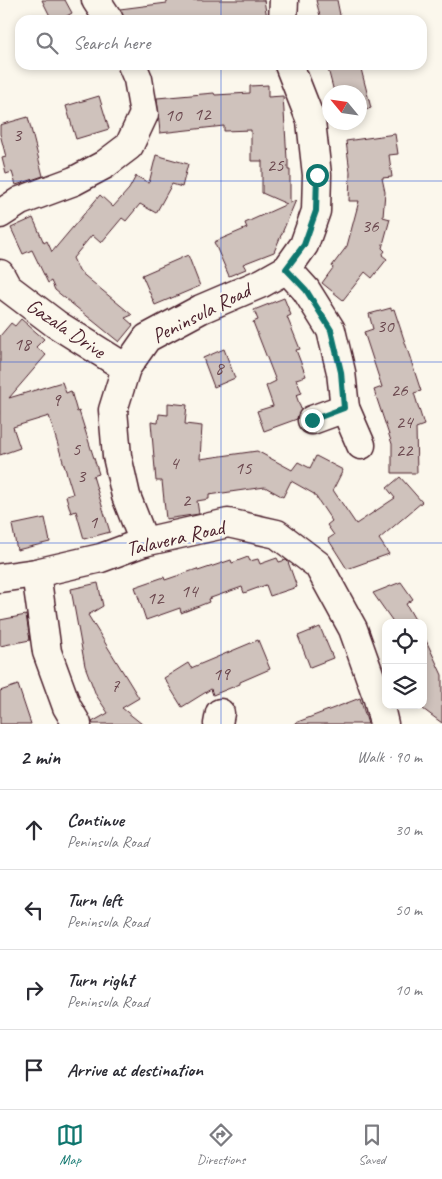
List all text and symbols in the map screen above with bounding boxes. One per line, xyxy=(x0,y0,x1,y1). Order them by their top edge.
search box xyxy=(15,15,427,70)
icon: search xyxy=(33,29,61,57)
text: Search here xyxy=(73,31,150,55)
north arrow xyxy=(322,85,367,130)
house number: 12 xyxy=(193,102,212,126)
house number: 10 xyxy=(164,103,183,127)
house number: 3 xyxy=(13,123,23,147)
house number: 25 xyxy=(266,153,285,177)
route start xyxy=(306,164,329,187)
house number: 36 xyxy=(361,214,380,238)
street label: Peninsula Road xyxy=(147,275,258,349)
street label: Gazala Drive xyxy=(22,292,111,364)
house number: 30 xyxy=(376,314,395,338)
house number: 18 xyxy=(13,332,33,356)
house number: 8 xyxy=(215,356,226,380)
house number: 26 xyxy=(390,378,409,402)
house number: 9 xyxy=(52,388,62,412)
route end xyxy=(301,409,324,432)
house number: 24 xyxy=(395,410,415,434)
house number: 5 xyxy=(72,437,82,461)
house number: 22 xyxy=(395,438,414,462)
house number: 4 xyxy=(170,451,181,475)
house number: 15 xyxy=(234,456,253,480)
house number: 3 xyxy=(77,464,87,488)
house number: 2 xyxy=(182,488,192,512)
house number: 1 xyxy=(89,510,99,534)
street label: Talavera Road xyxy=(123,513,230,562)
house number: 14 xyxy=(180,579,200,603)
house number: 12 xyxy=(146,586,165,610)
map controls xyxy=(382,619,427,709)
button: locate xyxy=(382,619,427,664)
house number: 19 xyxy=(212,662,231,686)
button: layers xyxy=(382,664,427,709)
house number: 7 xyxy=(111,674,121,698)
text: 2 min xyxy=(20,744,60,770)
text: Walk · 90 m xyxy=(357,747,422,767)
text: Continue xyxy=(67,808,124,832)
icon: ahead xyxy=(20,816,48,844)
text: 30 m xyxy=(395,820,422,840)
text: Peninsula Road xyxy=(67,832,149,852)
text: Turn left xyxy=(67,888,122,912)
icon: left xyxy=(20,896,48,924)
text: 50 m xyxy=(395,900,422,920)
text: Peninsula Road xyxy=(67,912,149,932)
text: Turn right xyxy=(67,968,134,992)
icon: right xyxy=(20,976,48,1004)
text: 10 m xyxy=(395,980,422,1000)
text: Peninsula Road xyxy=(67,992,149,1012)
icon: arrive xyxy=(20,1056,48,1084)
text: Arrive at destination xyxy=(67,1058,203,1082)
tab: Map xyxy=(56,1121,84,1168)
tab: Directions xyxy=(197,1121,245,1168)
tab: Saved xyxy=(358,1121,386,1168)

